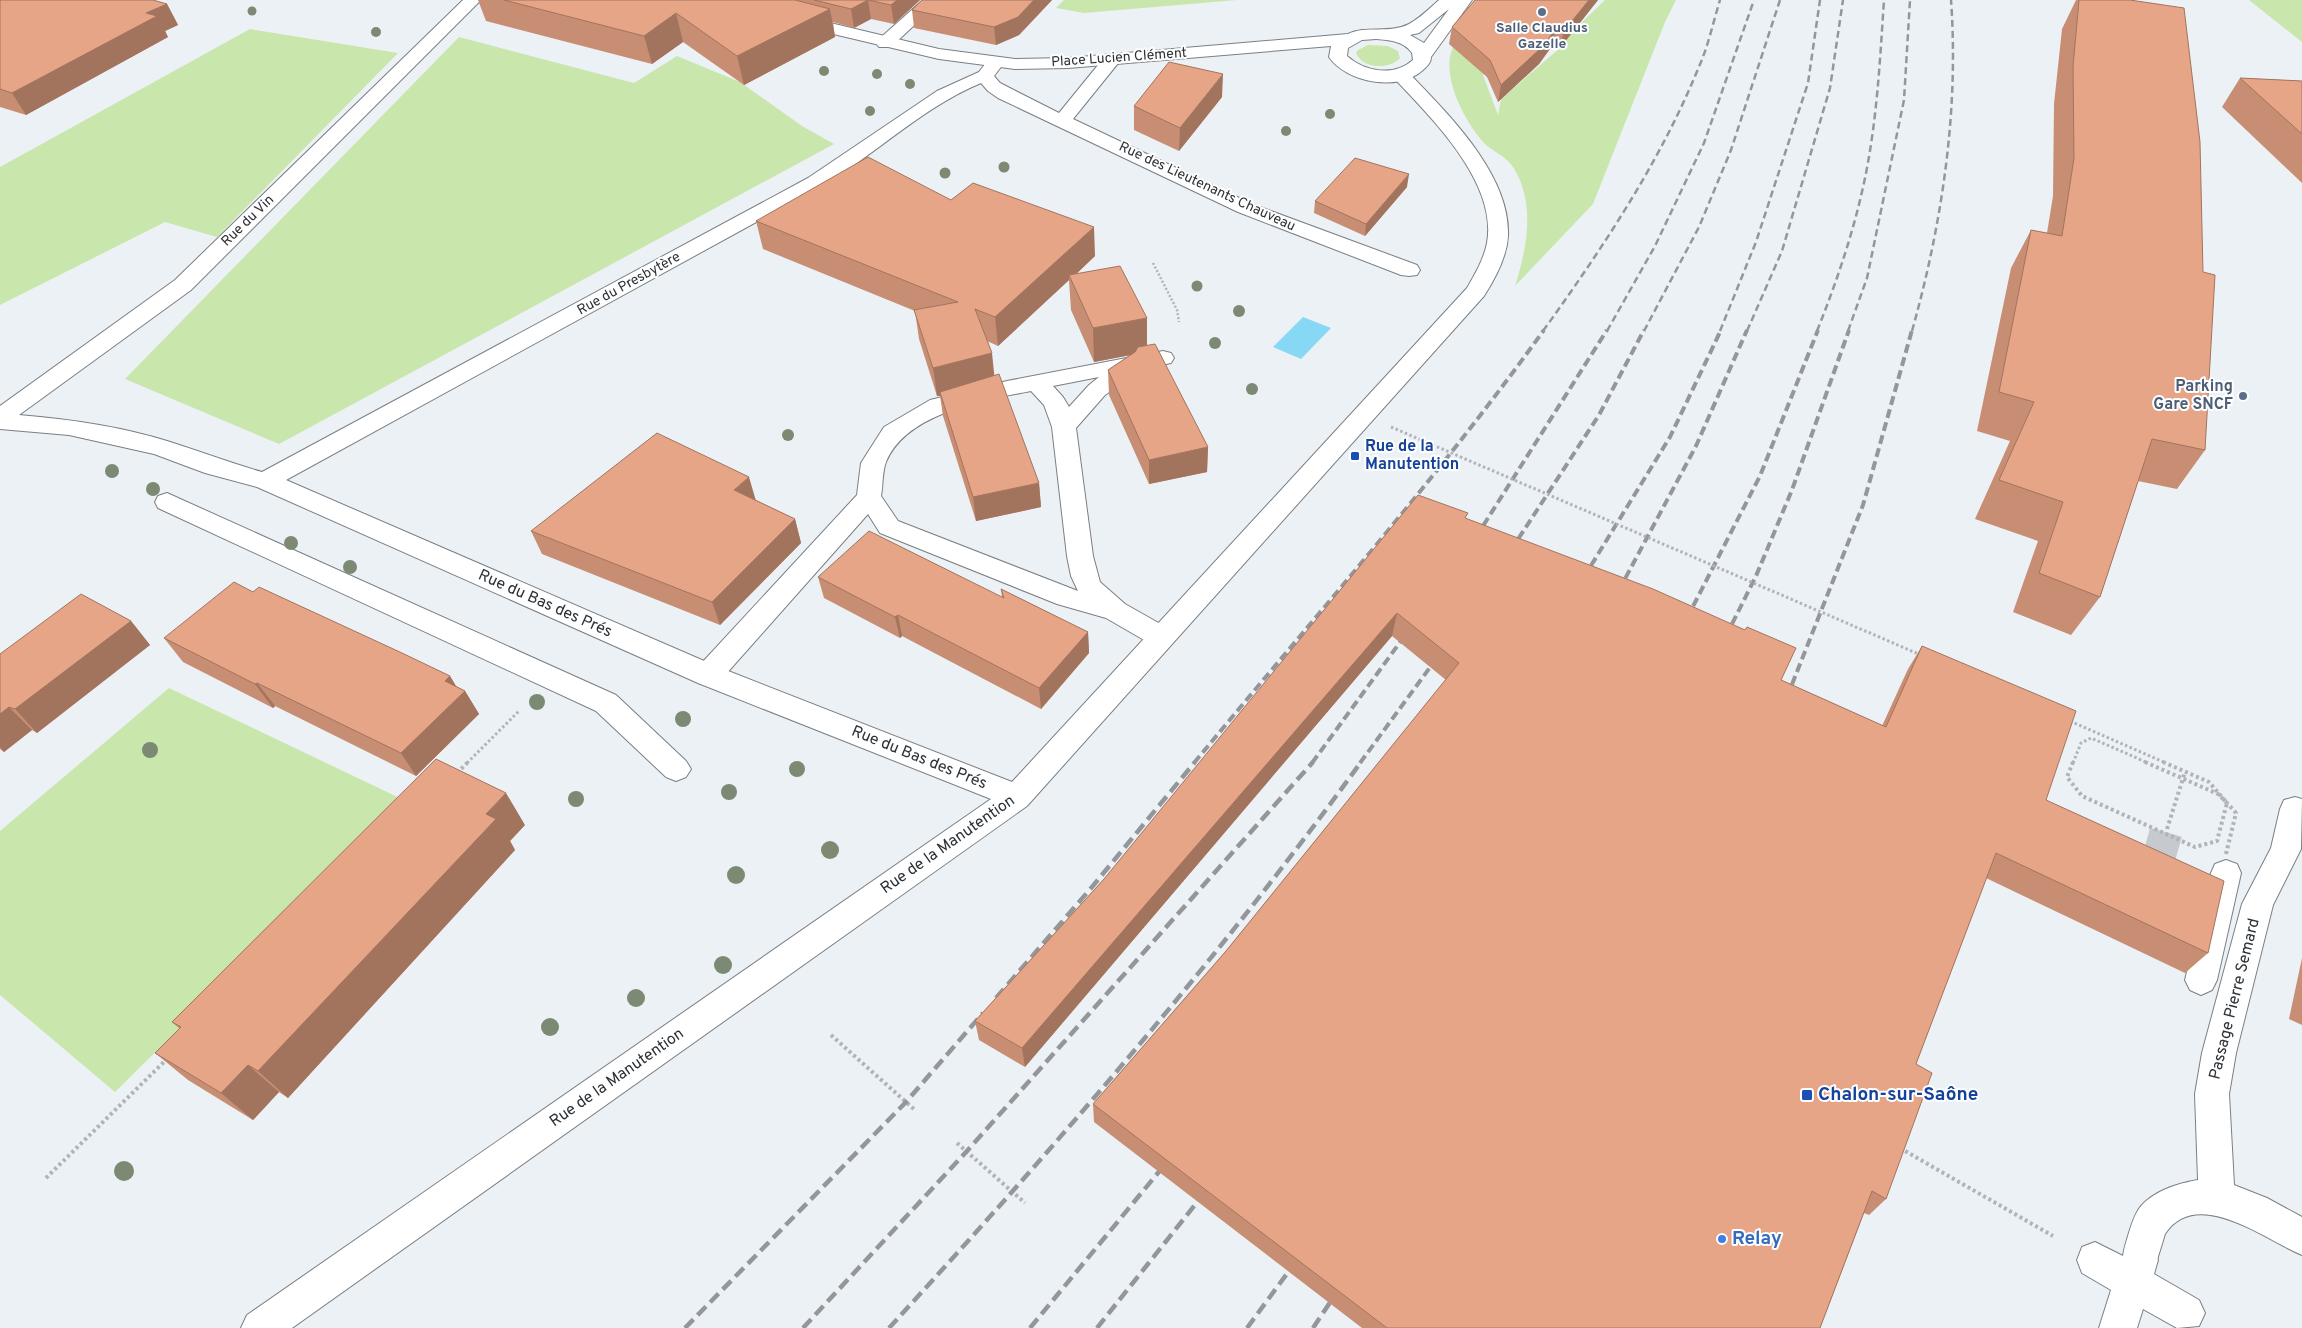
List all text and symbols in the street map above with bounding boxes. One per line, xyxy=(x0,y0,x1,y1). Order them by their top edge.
marker: Salle Claudius Gazelle xyxy=(1536,6,1548,18)
place label: Salle Claudius Gazelle xyxy=(1496,20,1588,53)
street label: Place Lucien Clément xyxy=(1051,45,1187,71)
street label: Rue des Lieutenants Chauveau xyxy=(1116,139,1298,235)
street label: Rue du Vin xyxy=(218,192,278,250)
street label: Rue du Presbytère xyxy=(574,249,684,319)
place label: Parking Gare SNCF xyxy=(2153,377,2233,415)
marker: Parking Gare SNCF xyxy=(2237,390,2249,402)
place label: Rue de la Manutention xyxy=(1365,437,1459,475)
marker: Rue de la Manutention xyxy=(1349,450,1361,462)
street label: Rue du Bas des Prés xyxy=(475,565,615,643)
street label: Rue du Bas des Prés xyxy=(848,722,990,794)
street label: Rue de la Manutention xyxy=(877,791,1019,899)
street label: Passage Pierre Semard xyxy=(2205,916,2265,1082)
street label: Rue de la Manutention xyxy=(546,1024,688,1132)
place label: Chalon-sur-Saône xyxy=(1818,1083,1978,1107)
marker: Chalon-sur-Saône xyxy=(1800,1088,1814,1102)
place label: Relay xyxy=(1732,1227,1782,1251)
marker: Relay xyxy=(1716,1233,1728,1245)

